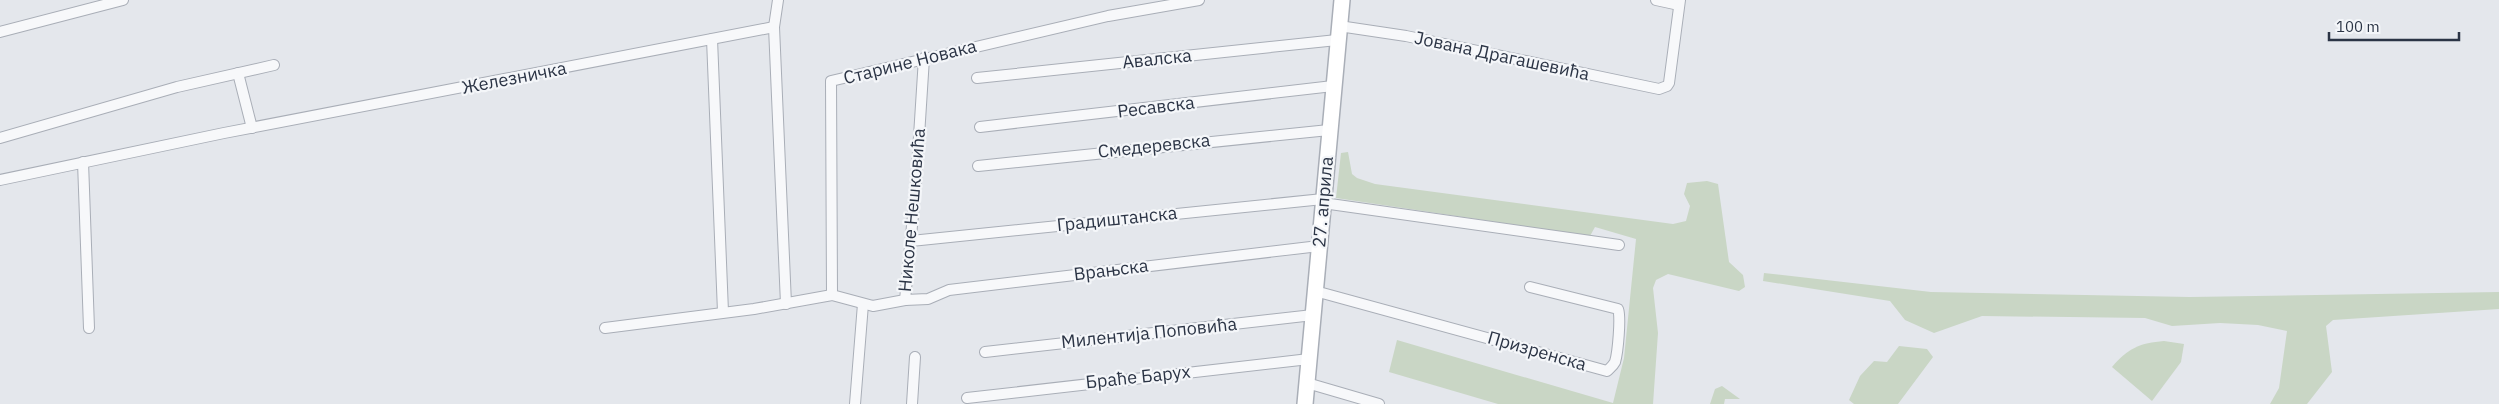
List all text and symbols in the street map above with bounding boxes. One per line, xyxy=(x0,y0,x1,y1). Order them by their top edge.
scale bar xyxy=(2329,10,2459,42)
text: 100 m xyxy=(2336,17,2380,36)
street label: Јована Драгашевића xyxy=(1413,26,1592,85)
street label: Старине Новака xyxy=(841,34,979,89)
street label: Авалска xyxy=(1121,43,1193,74)
street label: Железничка xyxy=(460,56,569,99)
street label: Ресавска xyxy=(1116,90,1196,123)
street label: Николе Нешковића xyxy=(893,127,930,293)
street label: Смедеревска xyxy=(1097,128,1212,163)
street label: 27. априла xyxy=(1307,155,1338,249)
street label: Градиштанска xyxy=(1056,201,1179,236)
street label: Врањска xyxy=(1072,253,1150,285)
street label: Милентија Поповића xyxy=(1060,312,1238,353)
street label: Призренска xyxy=(1485,325,1590,376)
street label: Браће Барух xyxy=(1084,360,1192,393)

